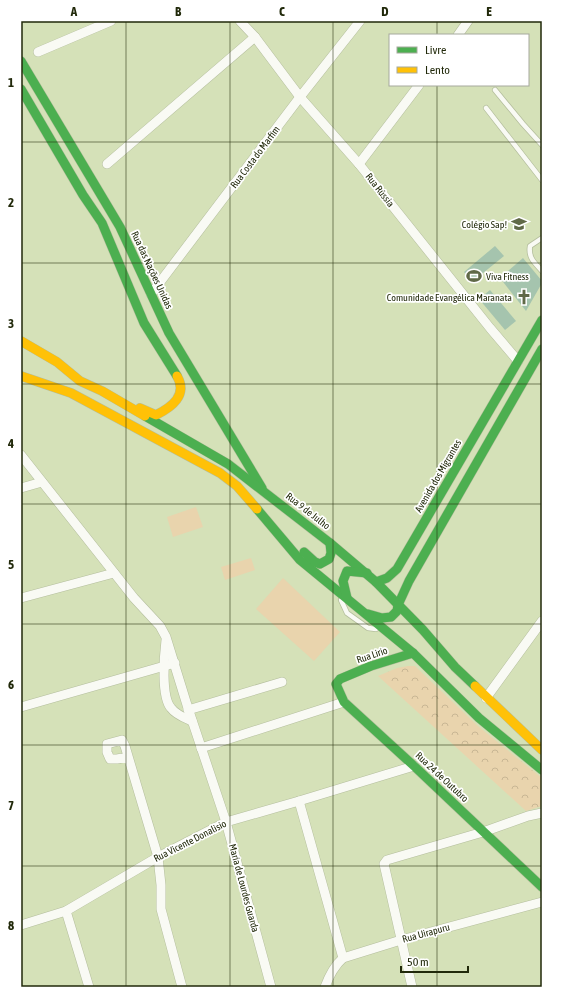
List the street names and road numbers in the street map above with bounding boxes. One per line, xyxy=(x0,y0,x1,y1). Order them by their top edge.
street label: Rua Costa do Marfim xyxy=(228,124,282,190)
street label: Rua Rússia xyxy=(363,171,397,209)
street label: Rua das Nações Unidas xyxy=(129,229,175,311)
street label: Avenida dos Migrantes xyxy=(413,437,464,514)
street label: Rua 9 de Julho xyxy=(284,490,332,532)
street label: Rua Lirio xyxy=(355,645,389,665)
street label: Rua 24 de Outubro xyxy=(413,750,471,804)
street label: Rua Vicente Donalisio xyxy=(152,818,228,864)
street label: Maria de Lourdes Guarda xyxy=(227,843,261,934)
street label: Rua Uirapuru xyxy=(401,921,451,945)

